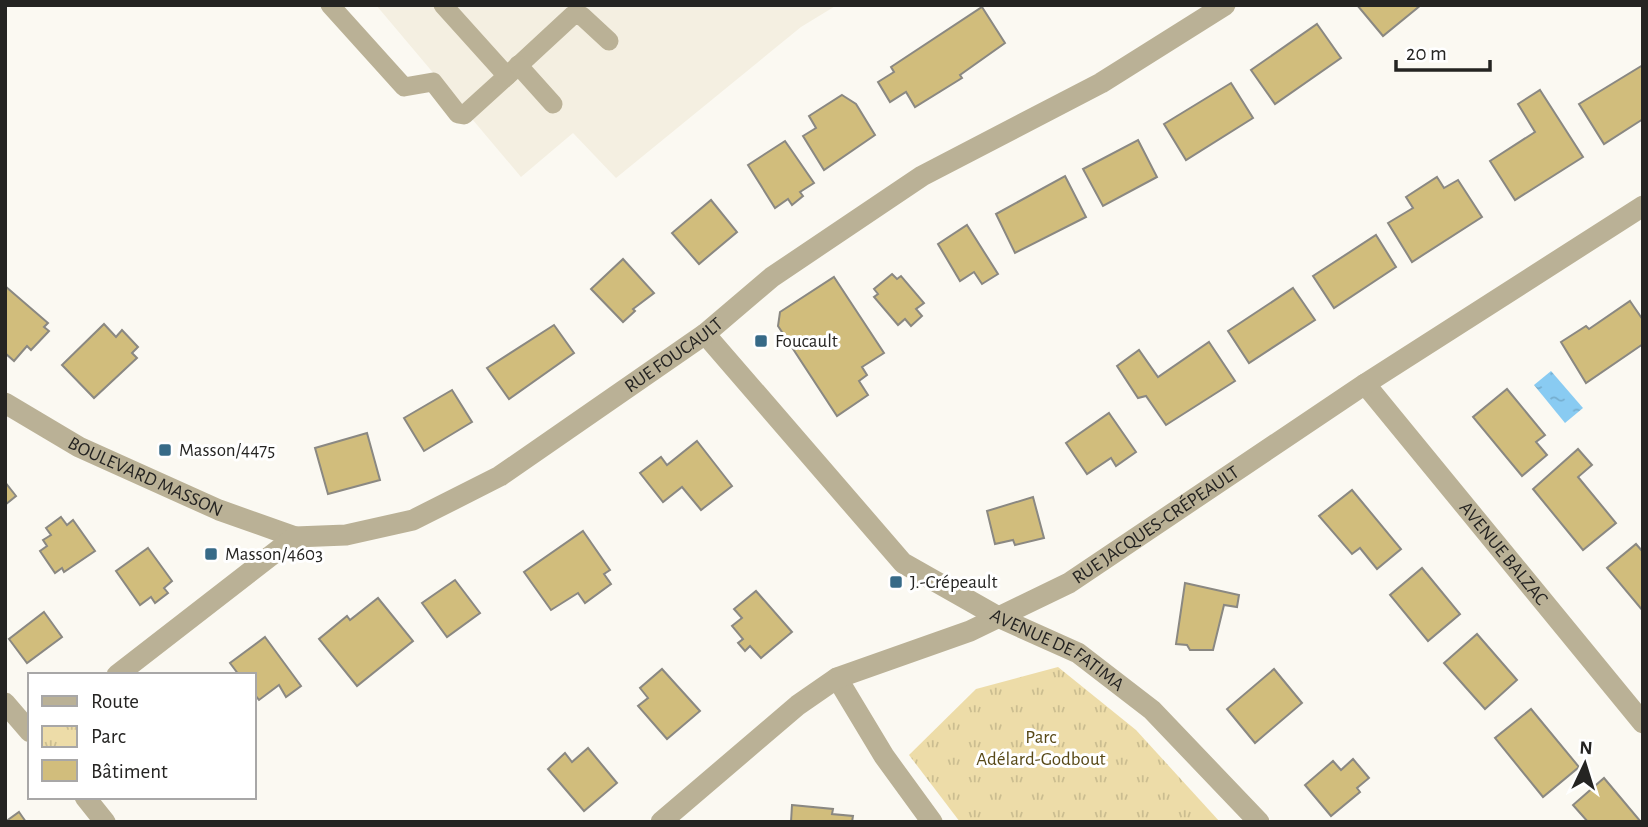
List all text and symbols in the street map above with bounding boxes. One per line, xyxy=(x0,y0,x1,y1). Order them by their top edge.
scale bar xyxy=(1396,28,1490,72)
text: 20 m xyxy=(1406,43,1447,64)
street label: RUE FOUCAULT xyxy=(621,314,726,396)
place label: Foucault xyxy=(775,332,838,351)
marker: Foucault xyxy=(753,333,769,349)
street label: BOULEVARD MASSON xyxy=(65,433,226,520)
place label: Masson/4475 xyxy=(179,441,275,460)
marker: Masson/4475 xyxy=(157,442,173,458)
street label: RUE JACQUES-CRÉPEAULT xyxy=(1069,462,1242,587)
street label: AVENUE BALZAC xyxy=(1456,498,1552,609)
place label: Masson/4603 xyxy=(225,545,323,564)
marker: Masson/4603 xyxy=(203,546,219,562)
place label: J.-Crépeault xyxy=(910,573,998,592)
marker: J.-Crépeault xyxy=(888,574,904,590)
street label: AVENUE DE FATIMA xyxy=(987,605,1128,694)
legend xyxy=(28,673,256,799)
text: Route xyxy=(91,691,139,712)
text: Parc xyxy=(91,726,126,747)
park label: Parc Adélard-Godbout xyxy=(976,728,1106,769)
north arrow xyxy=(1550,729,1620,799)
text: N xyxy=(1579,739,1593,758)
text: Bâtiment xyxy=(91,761,168,782)

